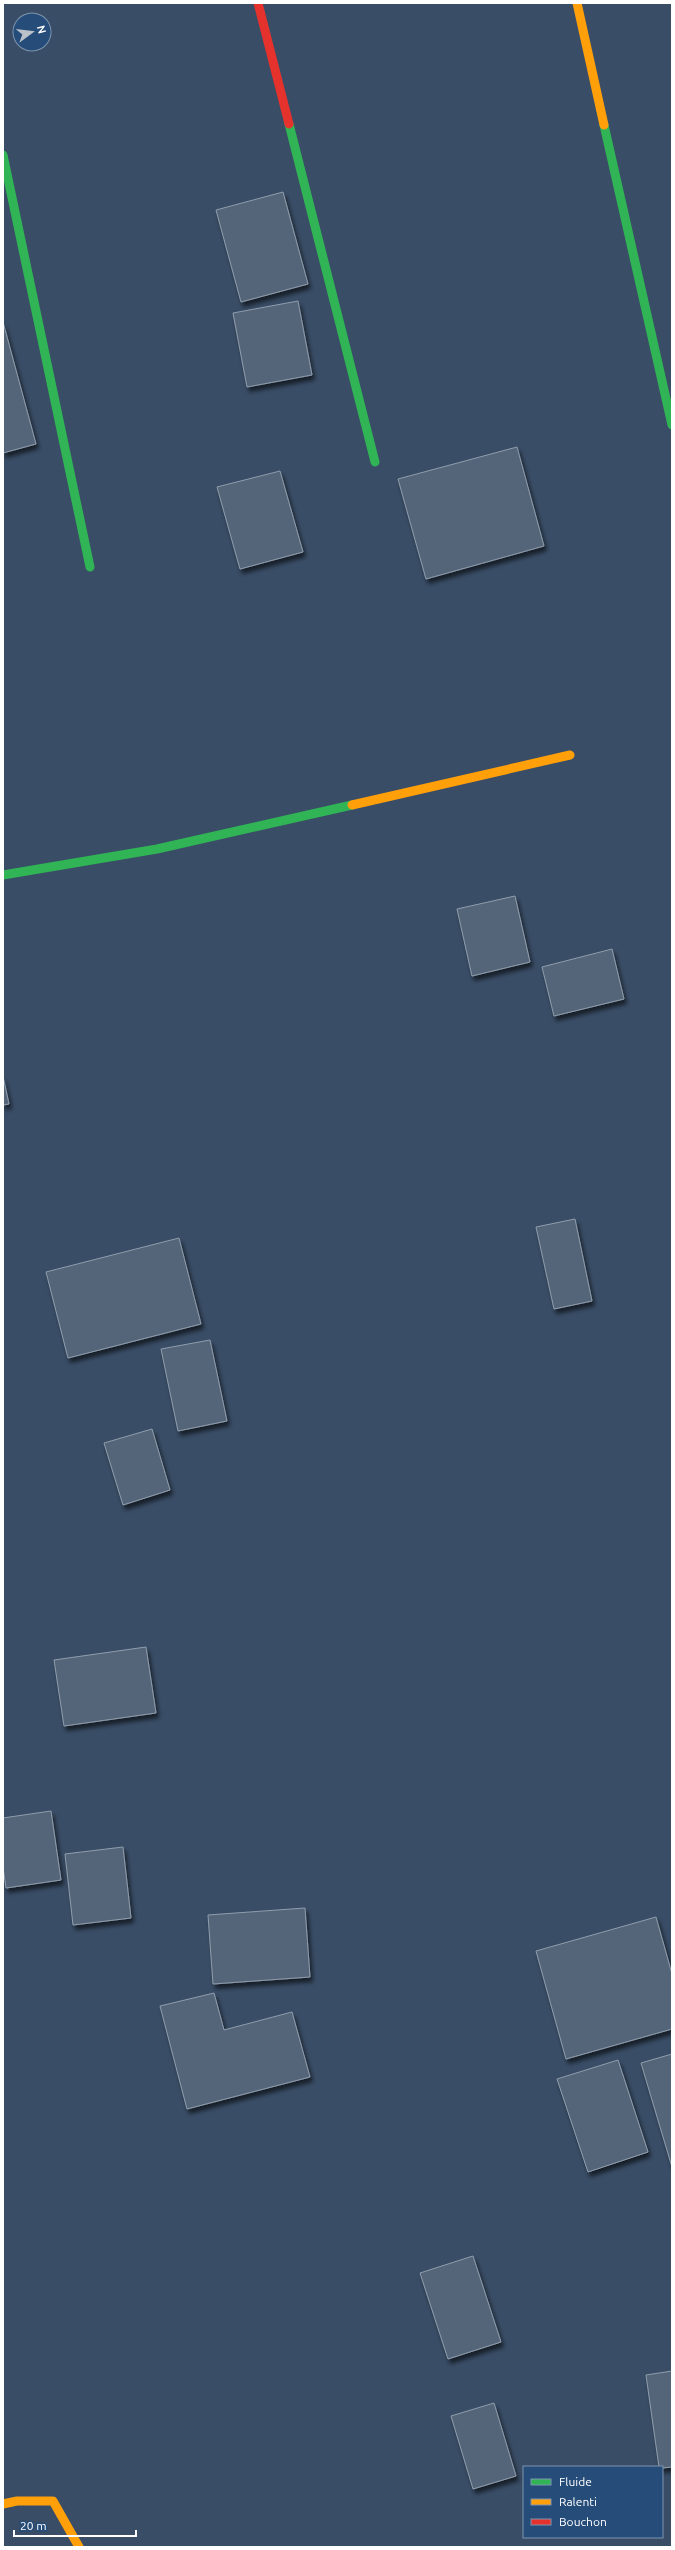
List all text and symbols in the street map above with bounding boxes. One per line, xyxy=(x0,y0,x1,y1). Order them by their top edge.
north arrow xyxy=(12,12,52,52)
text: N xyxy=(35,24,49,35)
legend xyxy=(523,2466,663,2538)
text: Fluide xyxy=(559,2475,592,2488)
text: Ralenti xyxy=(559,2495,597,2508)
scale bar xyxy=(14,2512,136,2538)
text: Bouchon xyxy=(559,2515,607,2528)
text: 20 m xyxy=(20,2519,47,2532)

